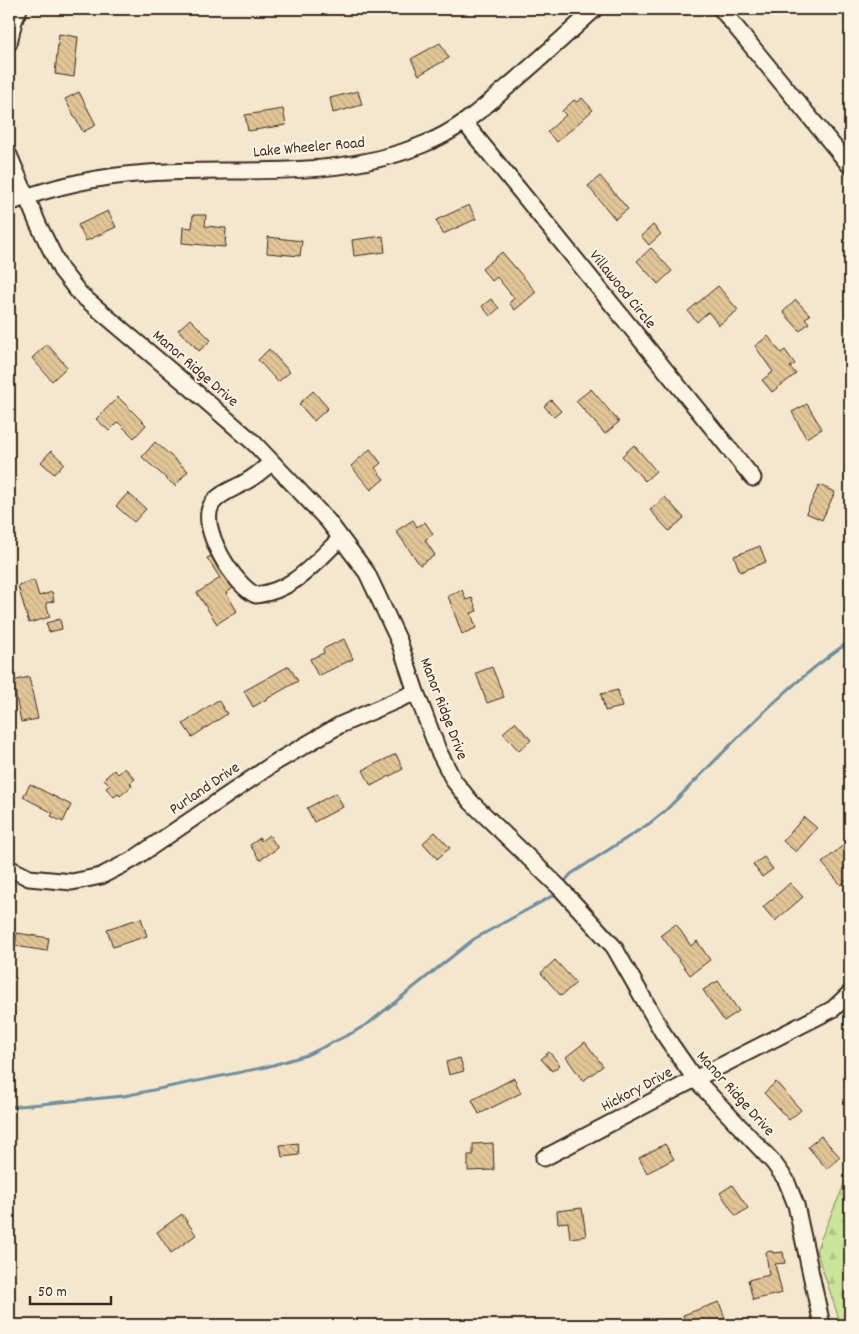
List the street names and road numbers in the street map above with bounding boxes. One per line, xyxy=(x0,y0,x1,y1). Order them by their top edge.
street label: Lake Wheeler Road xyxy=(252,132,366,164)
street label: Villawood Circle xyxy=(583,246,661,334)
street label: Manor Ridge Drive xyxy=(147,325,243,413)
street label: Manor Ridge Drive xyxy=(413,655,473,763)
street label: Purland Drive xyxy=(165,757,245,821)
street label: Manor Ridge Drive xyxy=(690,1046,780,1142)
street label: Hickory Drive xyxy=(597,1062,677,1118)

